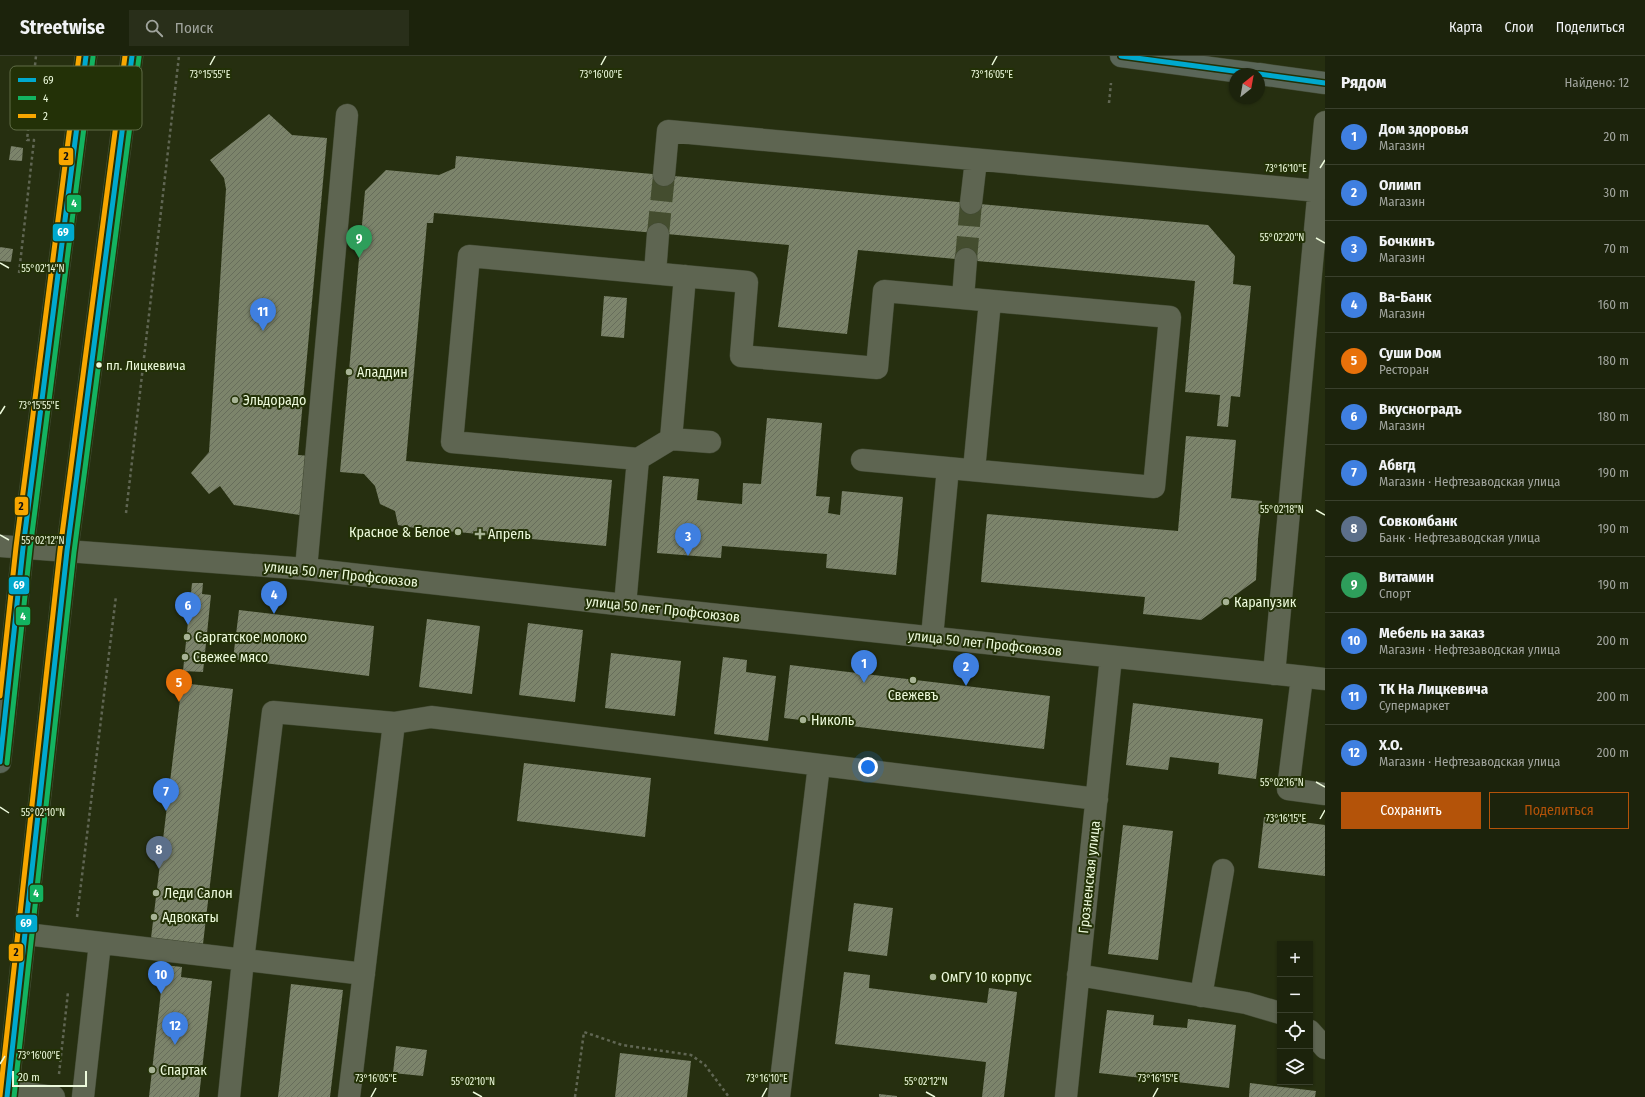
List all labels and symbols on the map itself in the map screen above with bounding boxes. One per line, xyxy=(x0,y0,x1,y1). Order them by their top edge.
legend xyxy=(10,66,142,130)
north arrow xyxy=(1229,68,1265,104)
text: 73°15'55"E xyxy=(190,69,231,81)
text: 73°16'00"E xyxy=(580,69,623,81)
text: 73°16'05"E xyxy=(971,69,1013,81)
text: 69 xyxy=(43,74,54,87)
text: 4 xyxy=(43,92,49,105)
text: 2 xyxy=(43,110,48,123)
line badge: 2 xyxy=(58,147,74,166)
text: 2 xyxy=(62,150,69,163)
text: 73°16'10"E xyxy=(1265,163,1307,175)
line badge: 4 xyxy=(66,194,82,213)
text: 4 xyxy=(71,197,77,210)
line badge: 69 xyxy=(52,223,75,242)
pin: 9 xyxy=(346,225,372,258)
text: 69 xyxy=(57,226,69,239)
text: 55°02'20"N xyxy=(1260,232,1304,244)
text: 55°02'14"N xyxy=(21,263,65,275)
pin: 11 xyxy=(250,298,276,331)
place label: пл. Лицкевича xyxy=(106,358,186,373)
marker: пл. Лицкевича xyxy=(94,360,104,370)
place label: Аладдин xyxy=(357,364,408,381)
marker: Аладдин xyxy=(344,367,354,377)
place label: Эльдорадо xyxy=(243,392,306,409)
marker: Эльдорадо xyxy=(230,395,240,405)
text: 73°15'55"E xyxy=(19,400,60,412)
line badge: 2 xyxy=(14,496,29,516)
text: 2 xyxy=(17,500,24,513)
text: 55°02'18"N xyxy=(1260,504,1304,516)
pin: 3 xyxy=(675,523,701,556)
place label: Красное & Белое xyxy=(349,524,450,541)
place label: Апрель xyxy=(488,526,531,543)
marker: Красное & Белое xyxy=(453,527,463,537)
marker: Апрель xyxy=(475,529,485,539)
text: 55°02'12"N xyxy=(21,535,65,547)
street label: улица 50 лет Профсоюзов xyxy=(263,558,419,591)
line badge: 69 xyxy=(8,576,30,595)
text: 69 xyxy=(13,579,25,592)
pin: 4 xyxy=(261,581,287,614)
pin: 6 xyxy=(175,592,201,625)
street label: улица 50 лет Профсоюзов xyxy=(585,593,741,626)
place label: Карапузик xyxy=(1234,594,1297,611)
marker: Карапузик xyxy=(1221,597,1231,607)
line badge: 4 xyxy=(15,606,31,626)
text: 4 xyxy=(20,610,26,623)
street label: улица 50 лет Профсоюзов xyxy=(907,627,1063,660)
place label: Саргатское молоко xyxy=(195,629,307,646)
marker: Саргатское молоко xyxy=(182,632,192,642)
place label: Свежее мясо xyxy=(193,649,268,666)
pin: 1 xyxy=(851,650,877,683)
marker: Свежее мясо xyxy=(180,652,190,662)
pin: 2 xyxy=(953,653,979,686)
pin: 5 xyxy=(166,669,192,702)
marker: Свежевъ xyxy=(908,675,918,685)
place label: Свежевъ xyxy=(888,687,939,704)
place label: Николь xyxy=(811,712,855,729)
marker: Николь xyxy=(798,715,808,725)
your location xyxy=(858,757,878,777)
text: 55°02'16"N xyxy=(1260,777,1304,789)
pin: 7 xyxy=(153,778,179,811)
text: 55°02'10"N xyxy=(21,807,65,819)
text: 73°16'15"E xyxy=(1266,813,1307,825)
street label: Грозненская улица xyxy=(1075,820,1104,934)
pin: 8 xyxy=(146,836,172,869)
line badge: 4 xyxy=(29,884,44,903)
place label: Леди Салон xyxy=(164,885,233,902)
text: 4 xyxy=(33,887,39,900)
marker: Леди Салон xyxy=(151,888,161,898)
place label: Адвокаты xyxy=(162,909,219,926)
marker: Адвокаты xyxy=(149,912,159,922)
line badge: 69 xyxy=(15,914,38,933)
text: 69 xyxy=(20,917,32,930)
line badge: 2 xyxy=(8,943,24,962)
text: 2 xyxy=(12,946,19,959)
pin: 10 xyxy=(148,961,174,994)
place label: ОмГУ 10 корпус xyxy=(941,969,1032,986)
marker: ОмГУ 10 корпус xyxy=(928,972,938,982)
pin: 12 xyxy=(162,1012,188,1045)
text: 73°16'00"E xyxy=(18,1050,61,1062)
place label: Спартак xyxy=(160,1062,207,1079)
marker: Спартак xyxy=(147,1065,157,1075)
scale bar xyxy=(12,1069,87,1088)
text: 73°16'05"E xyxy=(355,1073,397,1085)
text: 73°16'10"E xyxy=(746,1073,788,1085)
text: 73°16'15"E xyxy=(1138,1073,1179,1085)
text: 55°02'10"N xyxy=(451,1076,495,1088)
text: 55°02'12"N xyxy=(904,1076,948,1088)

